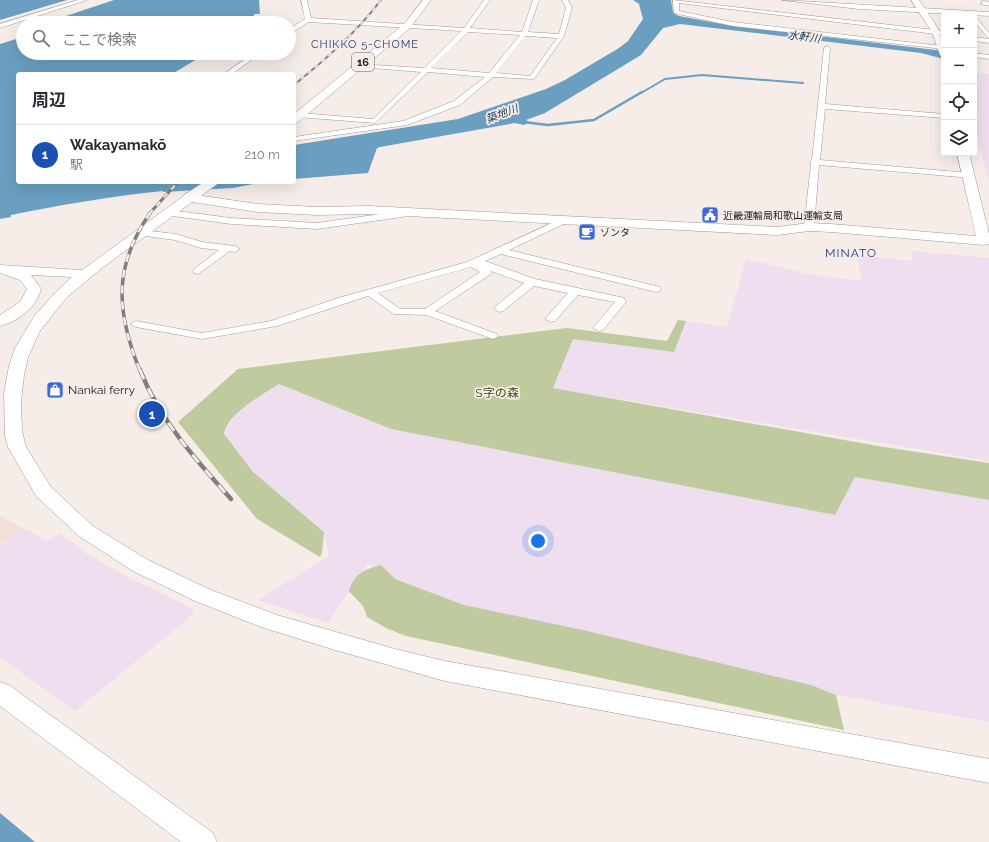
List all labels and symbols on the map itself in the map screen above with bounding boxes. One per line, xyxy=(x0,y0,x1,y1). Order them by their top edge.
water label: 水軒川 xyxy=(787,29,822,46)
district label: CHIKKO 5-CHOME xyxy=(311,38,419,51)
road number: 16 xyxy=(352,53,374,71)
water label: 築地川 xyxy=(484,102,521,126)
public building icon: 近畿運輸局和歌山運輸支局 xyxy=(700,205,720,225)
place label: 近畿運輸局和歌山運輸支局 xyxy=(723,210,843,221)
cafe icon: ゾンタ xyxy=(577,222,597,242)
place label: ゾンタ xyxy=(600,227,630,238)
district label: MINATO xyxy=(825,246,877,260)
shop icon: Nankai ferry xyxy=(45,380,65,400)
place label: Nankai ferry xyxy=(68,383,136,397)
park label: S字の森 xyxy=(475,386,519,400)
pin: 1 xyxy=(139,399,165,429)
your location xyxy=(528,531,548,551)

